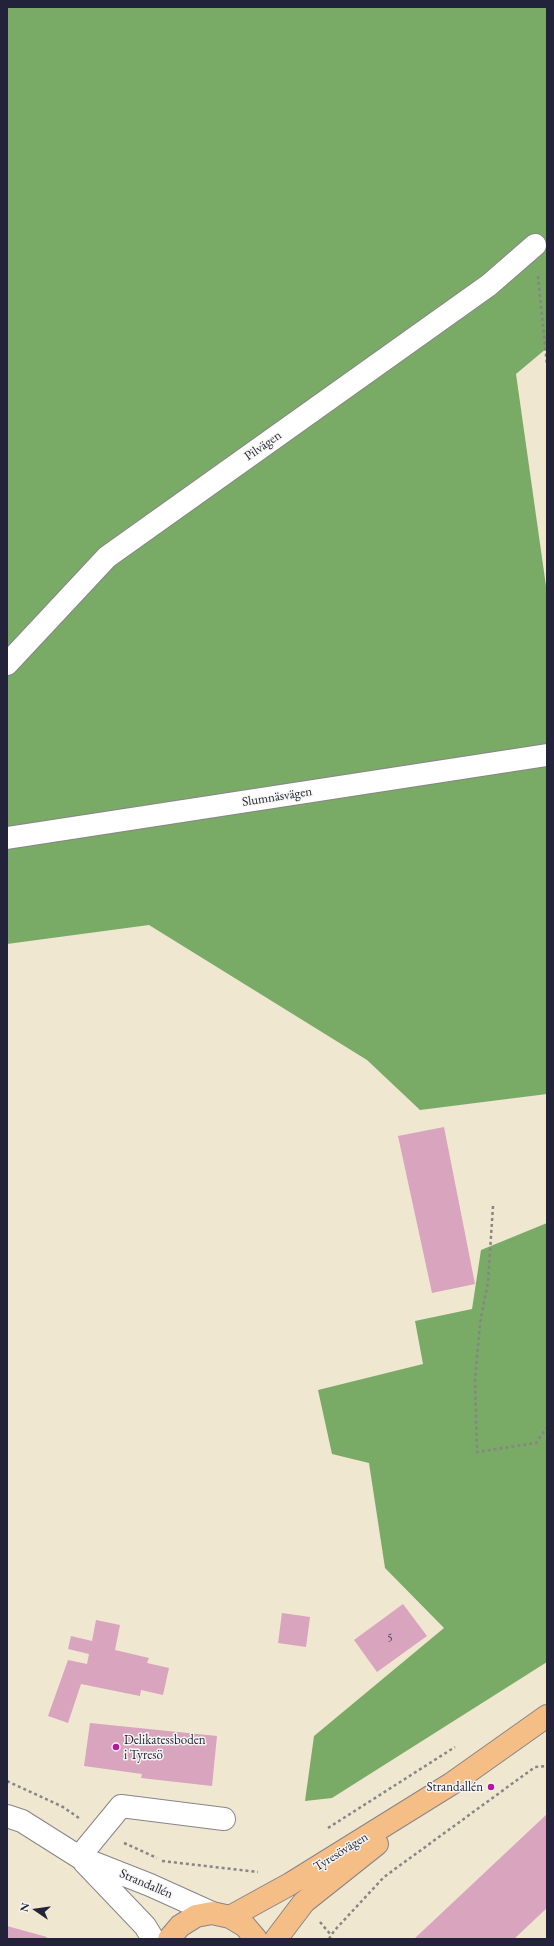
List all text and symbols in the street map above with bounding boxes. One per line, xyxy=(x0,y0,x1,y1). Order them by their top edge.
street label: Pilvägen xyxy=(241,428,285,464)
street label: Slumnäsvägen xyxy=(241,784,313,810)
house number: 5 xyxy=(387,1631,393,1645)
place label: Delikatessboden i Tyresö xyxy=(124,1732,206,1763)
marker: Delikatessboden i Tyresö xyxy=(111,1742,121,1752)
place label: Strandallén xyxy=(427,1779,483,1795)
marker: Strandallén xyxy=(486,1782,496,1792)
street label: Tyresövägen xyxy=(311,1829,371,1875)
street label: Strandallén xyxy=(117,1866,175,1902)
north arrow xyxy=(16,1890,56,1930)
text: N xyxy=(16,1901,32,1913)

